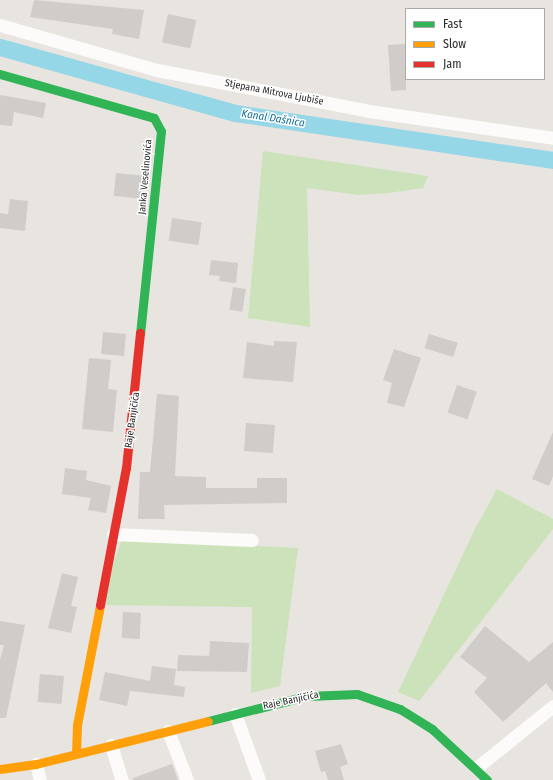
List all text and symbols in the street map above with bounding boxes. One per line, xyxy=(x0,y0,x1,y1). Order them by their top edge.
legend xyxy=(405,8,545,80)
text: Fast xyxy=(443,17,462,31)
text: Slow xyxy=(443,37,466,51)
text: Jam xyxy=(443,57,461,71)
street label: Stjepana Mitrova Ljubiše xyxy=(224,78,324,108)
water label: Kanal Dašnica xyxy=(240,107,306,131)
street label: Janka Veselinovića xyxy=(137,139,155,215)
street label: Raje Banjičića xyxy=(123,391,143,449)
street label: Raje Banjičića xyxy=(262,689,320,713)

